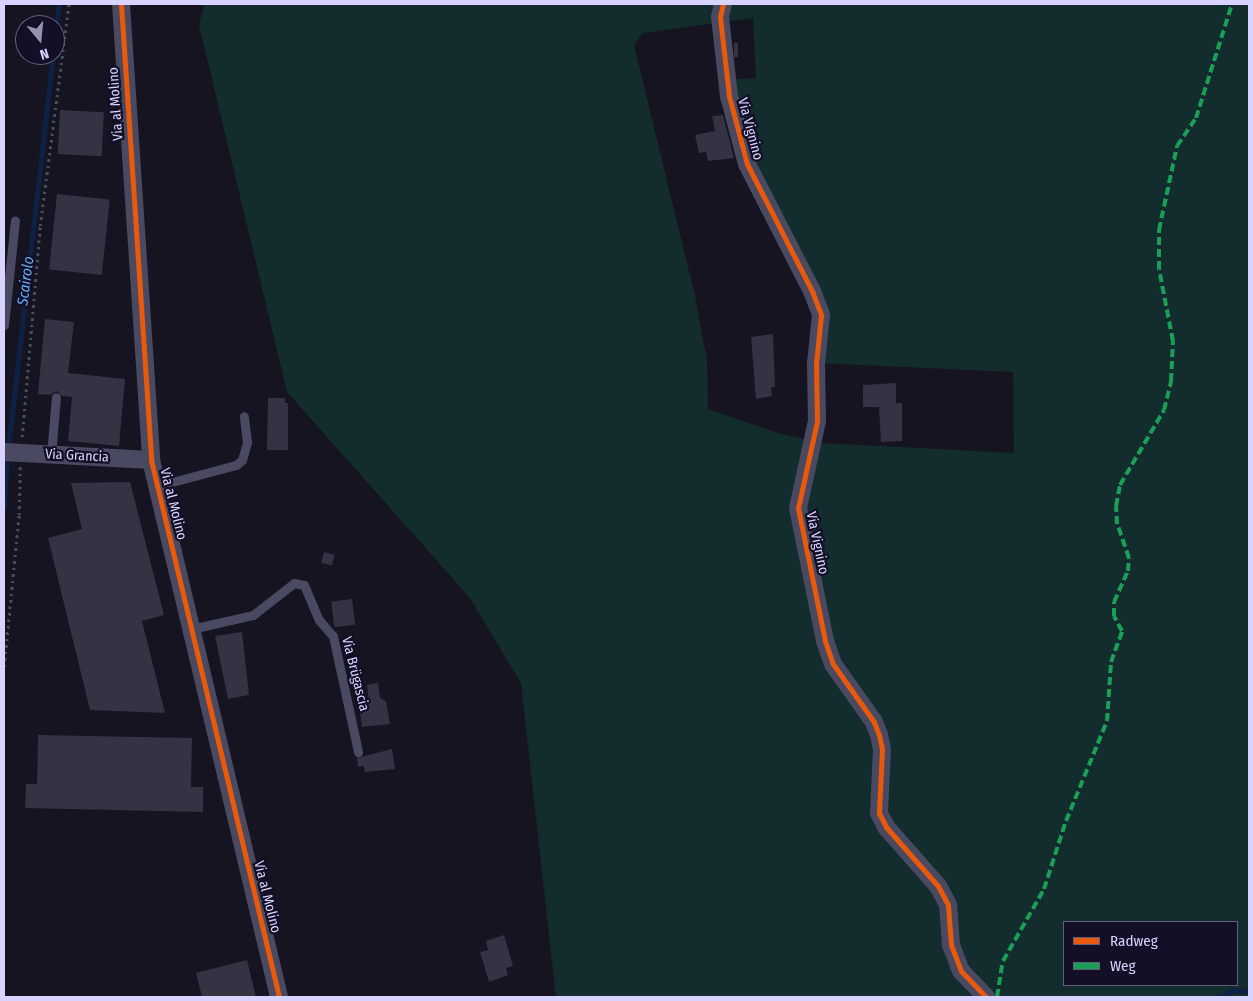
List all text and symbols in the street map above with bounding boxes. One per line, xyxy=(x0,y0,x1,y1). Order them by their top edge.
north arrow xyxy=(15,15,65,65)
text: N xyxy=(38,45,51,63)
street label: Via al Molino xyxy=(105,67,127,141)
street label: Via Vignino xyxy=(734,96,766,162)
water label: Scairolo xyxy=(14,255,38,307)
street label: Via Grancia xyxy=(45,446,109,466)
street label: Via al Molino xyxy=(156,466,190,542)
street label: Via Vignino xyxy=(802,510,832,576)
street label: Via Brügascia xyxy=(338,635,372,713)
street label: Via al Molino xyxy=(250,859,284,935)
legend xyxy=(1063,921,1238,986)
text: Radweg xyxy=(1110,932,1158,950)
text: Weg xyxy=(1110,957,1136,975)

